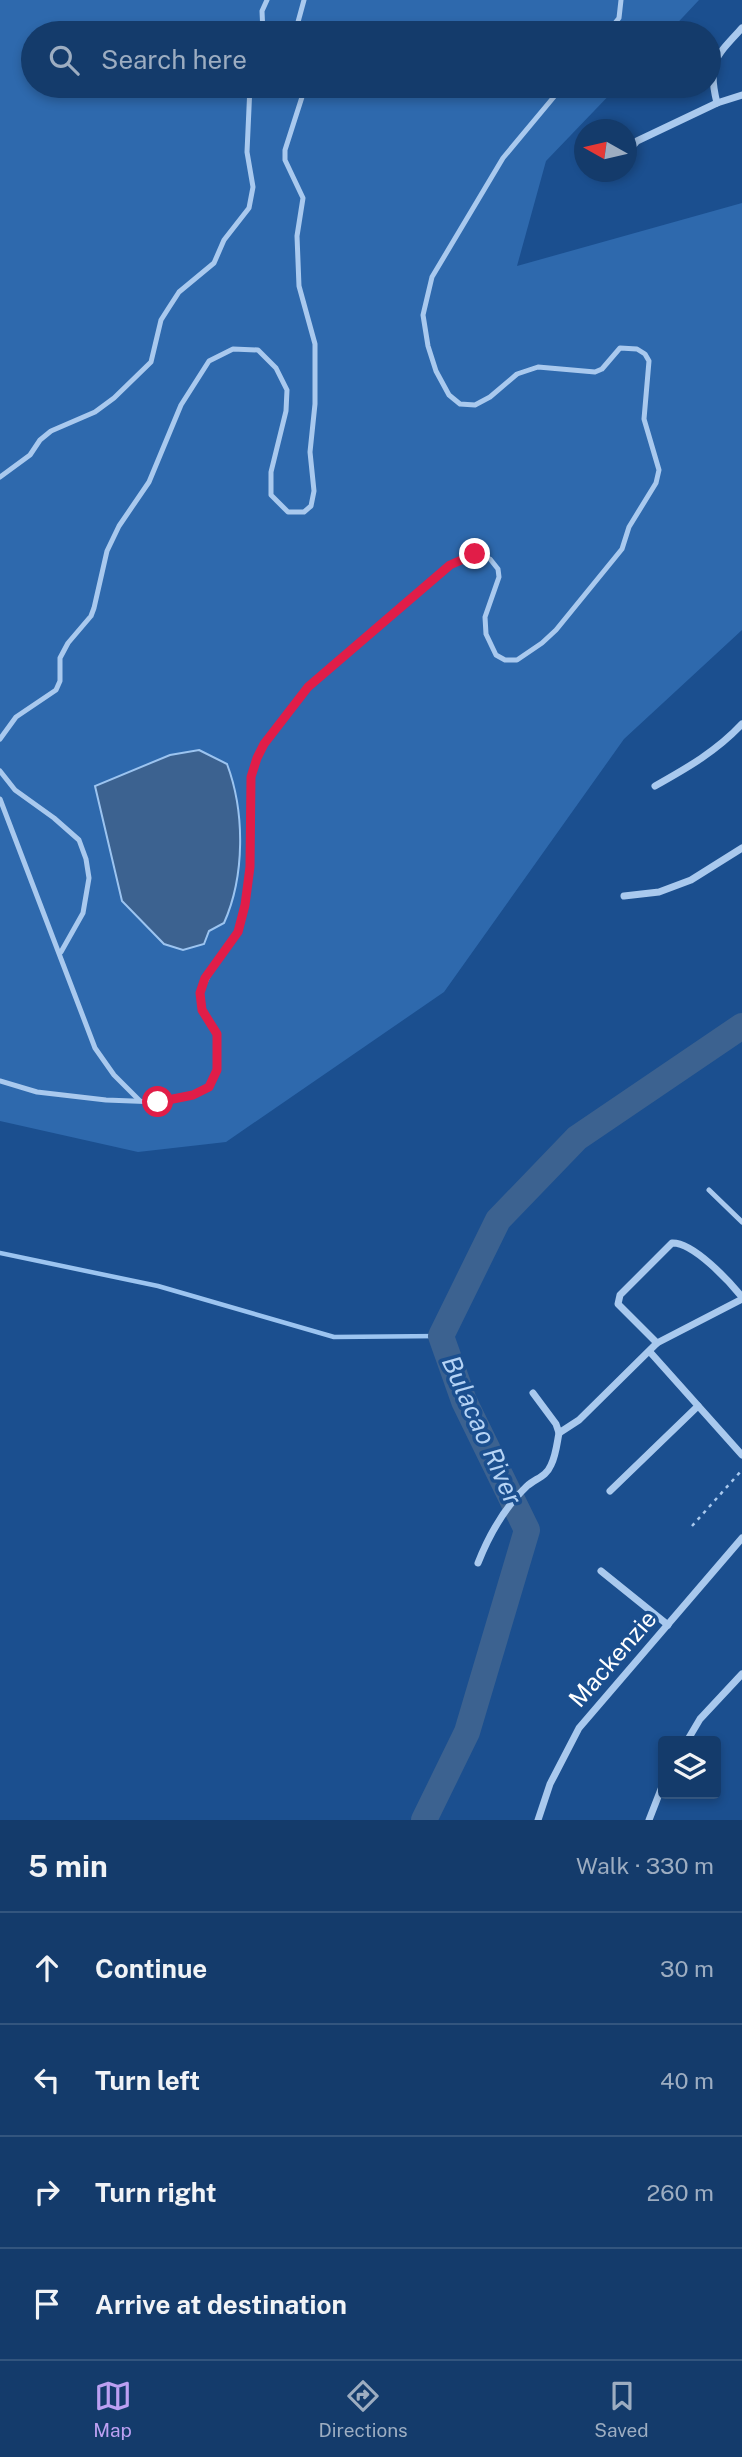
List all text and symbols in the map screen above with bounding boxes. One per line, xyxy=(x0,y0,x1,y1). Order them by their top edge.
search box xyxy=(21,21,721,98)
icon: search xyxy=(45,41,83,79)
text: Search here xyxy=(101,44,247,75)
north arrow xyxy=(574,119,637,182)
route end xyxy=(459,538,490,569)
route start xyxy=(142,1086,173,1117)
water label: Bulacao River xyxy=(436,1350,529,1509)
street label: Mackenzie xyxy=(563,1604,662,1712)
map controls xyxy=(658,1736,721,1799)
button: layers xyxy=(658,1736,721,1799)
text: 5 min xyxy=(28,1848,108,1884)
text: Walk · 330 m xyxy=(576,1852,714,1879)
icon: ahead xyxy=(28,1949,66,1987)
text: Continue xyxy=(95,1953,207,1984)
text: 30 m xyxy=(660,1955,714,1982)
icon: left xyxy=(28,2061,66,2099)
text: Turn left xyxy=(95,2065,200,2096)
text: 40 m xyxy=(660,2067,714,2094)
icon: right xyxy=(28,2173,66,2211)
text: Turn right xyxy=(95,2177,217,2208)
text: 260 m xyxy=(647,2179,714,2206)
icon: arrive xyxy=(28,2285,66,2323)
text: Arrive at destination xyxy=(95,2289,347,2320)
tab: Map xyxy=(93,2377,132,2441)
tab: Directions xyxy=(318,2377,408,2441)
tab: Saved xyxy=(594,2377,649,2441)

